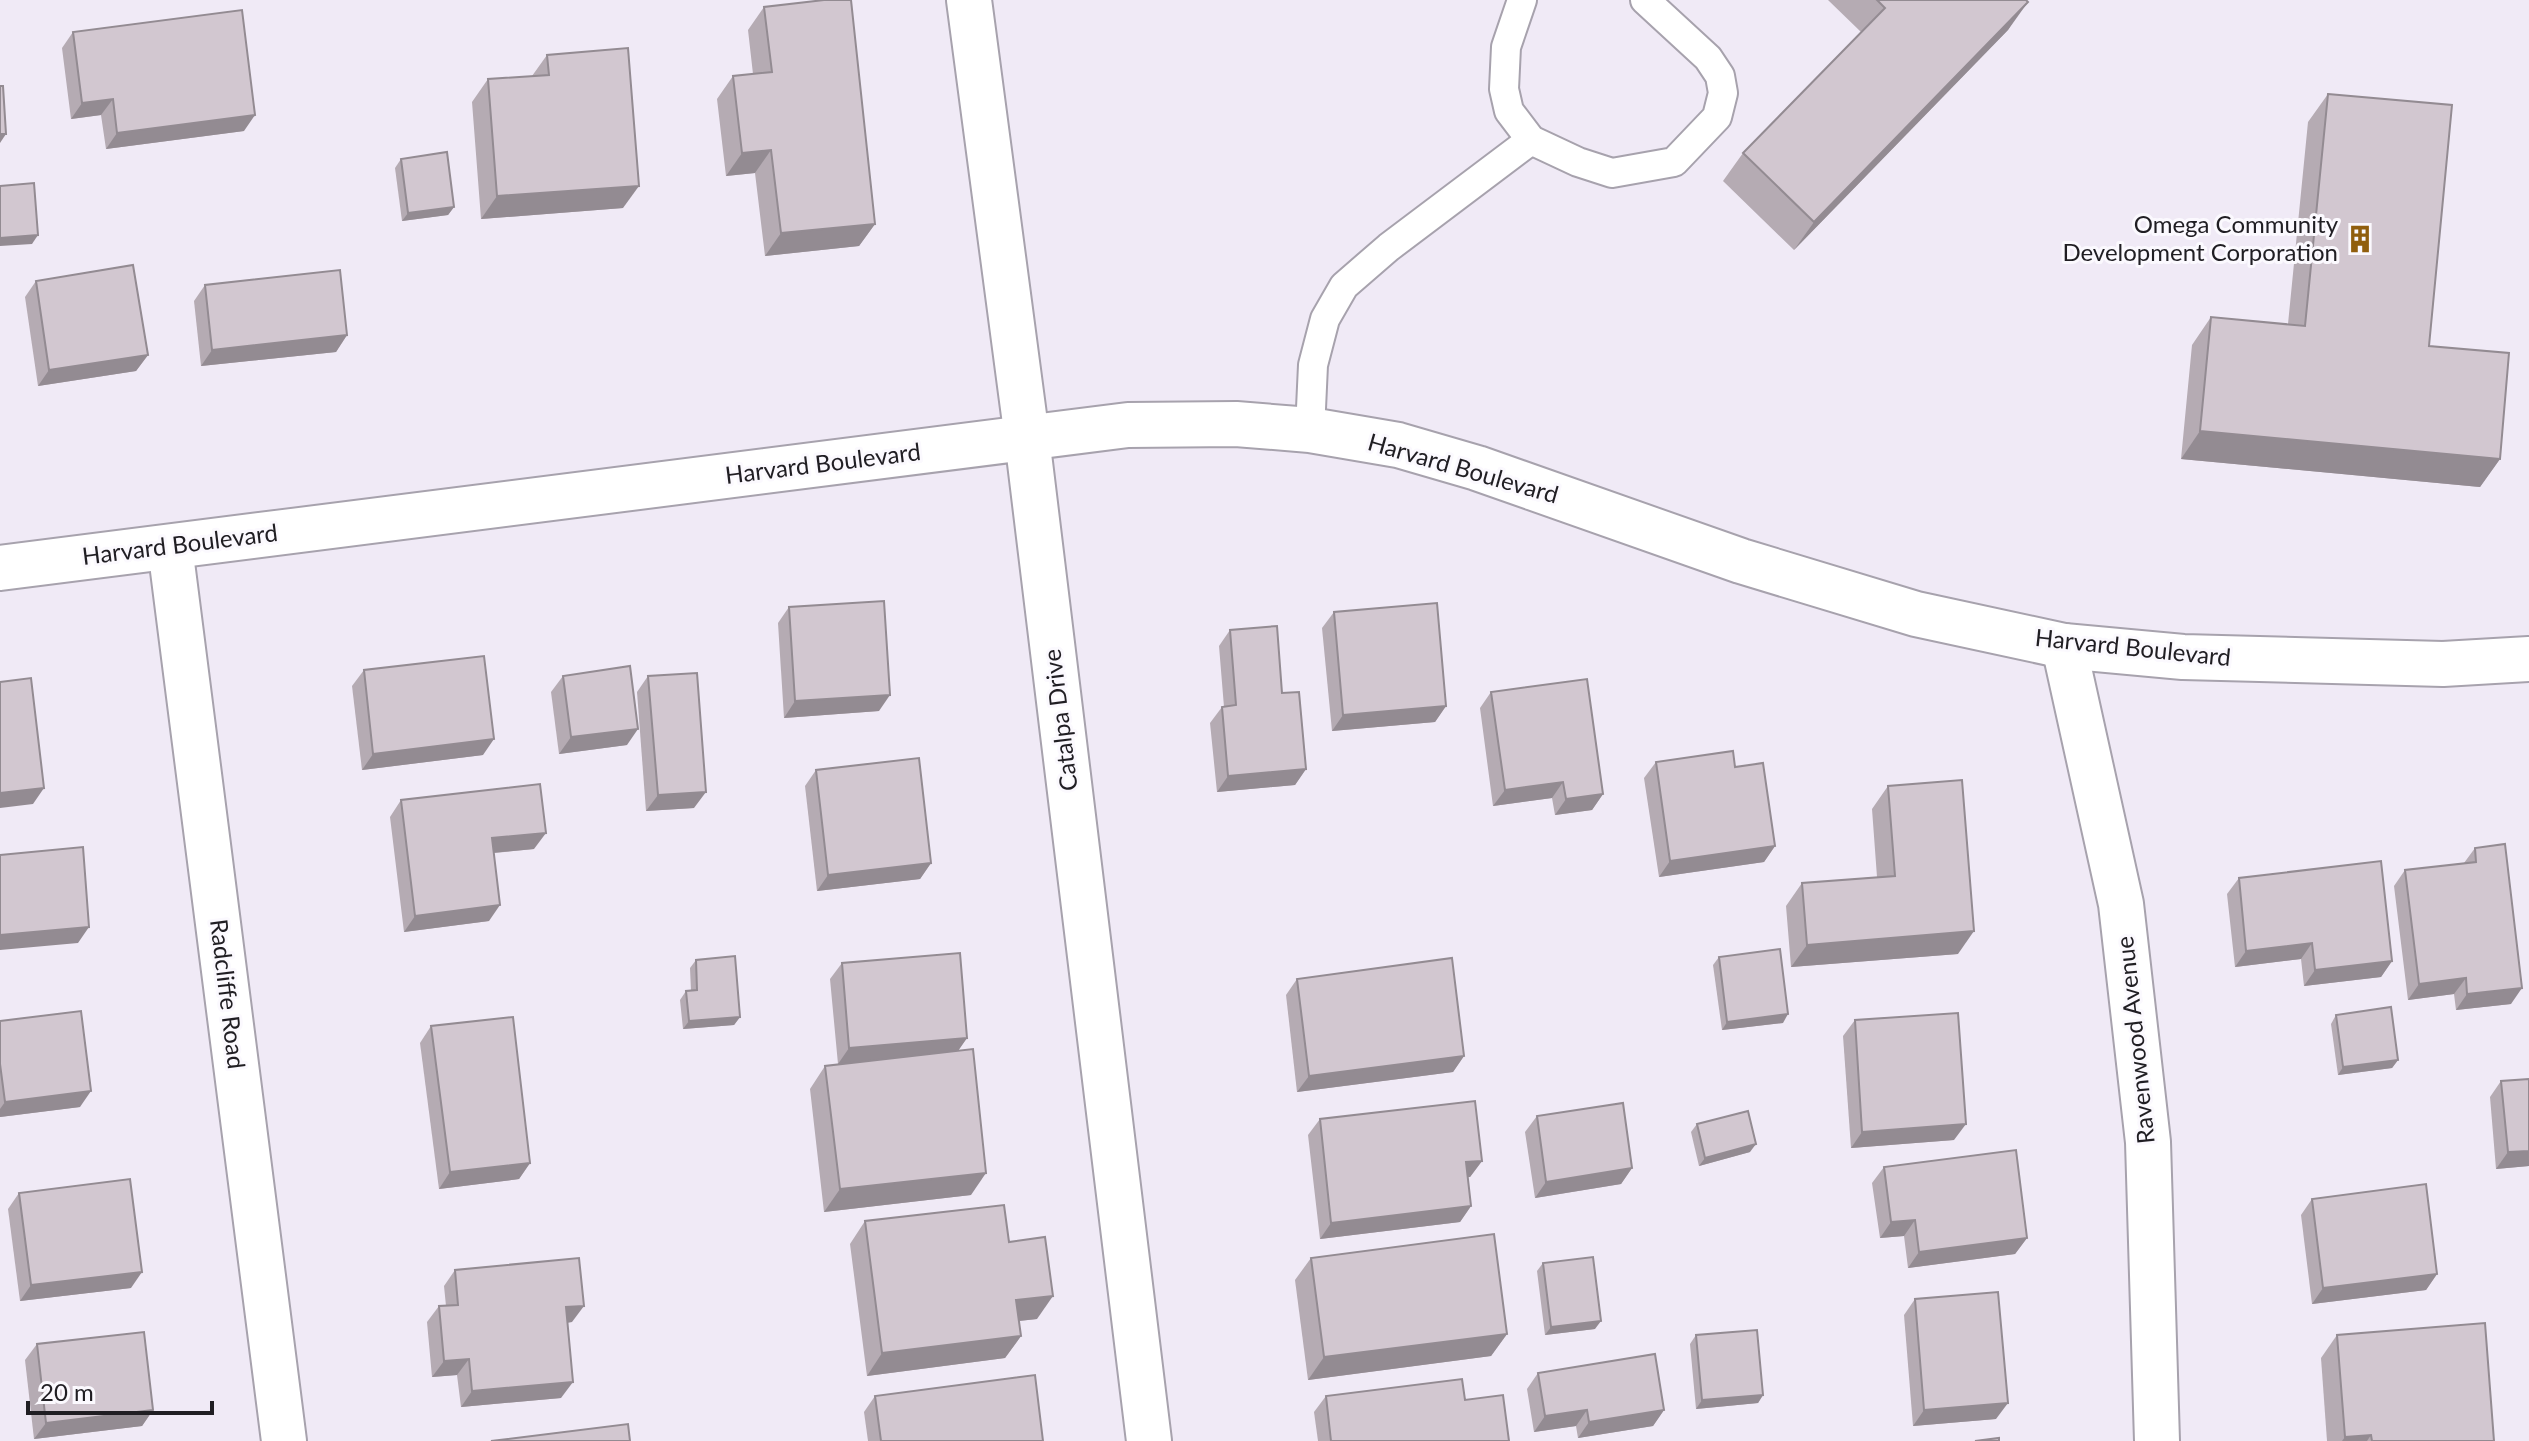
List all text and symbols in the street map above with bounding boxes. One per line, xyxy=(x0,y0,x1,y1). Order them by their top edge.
place label: Omega Community Development Corporation xyxy=(2062,209,2339,266)
building icon: Omega Community Development Corporation xyxy=(2345,224,2375,254)
street label: Harvard Boulevard xyxy=(1365,427,1562,509)
street label: Harvard Boulevard xyxy=(723,436,922,489)
street label: Harvard Boulevard xyxy=(80,517,279,570)
street label: Harvard Boulevard xyxy=(2034,622,2232,671)
street label: Catalpa Drive xyxy=(1036,648,1083,793)
street label: Radcliffe Road xyxy=(205,917,252,1070)
street label: Ravenwood Avenue xyxy=(2109,935,2160,1145)
scale bar xyxy=(28,1365,212,1415)
text: 20 m xyxy=(40,1377,94,1406)

